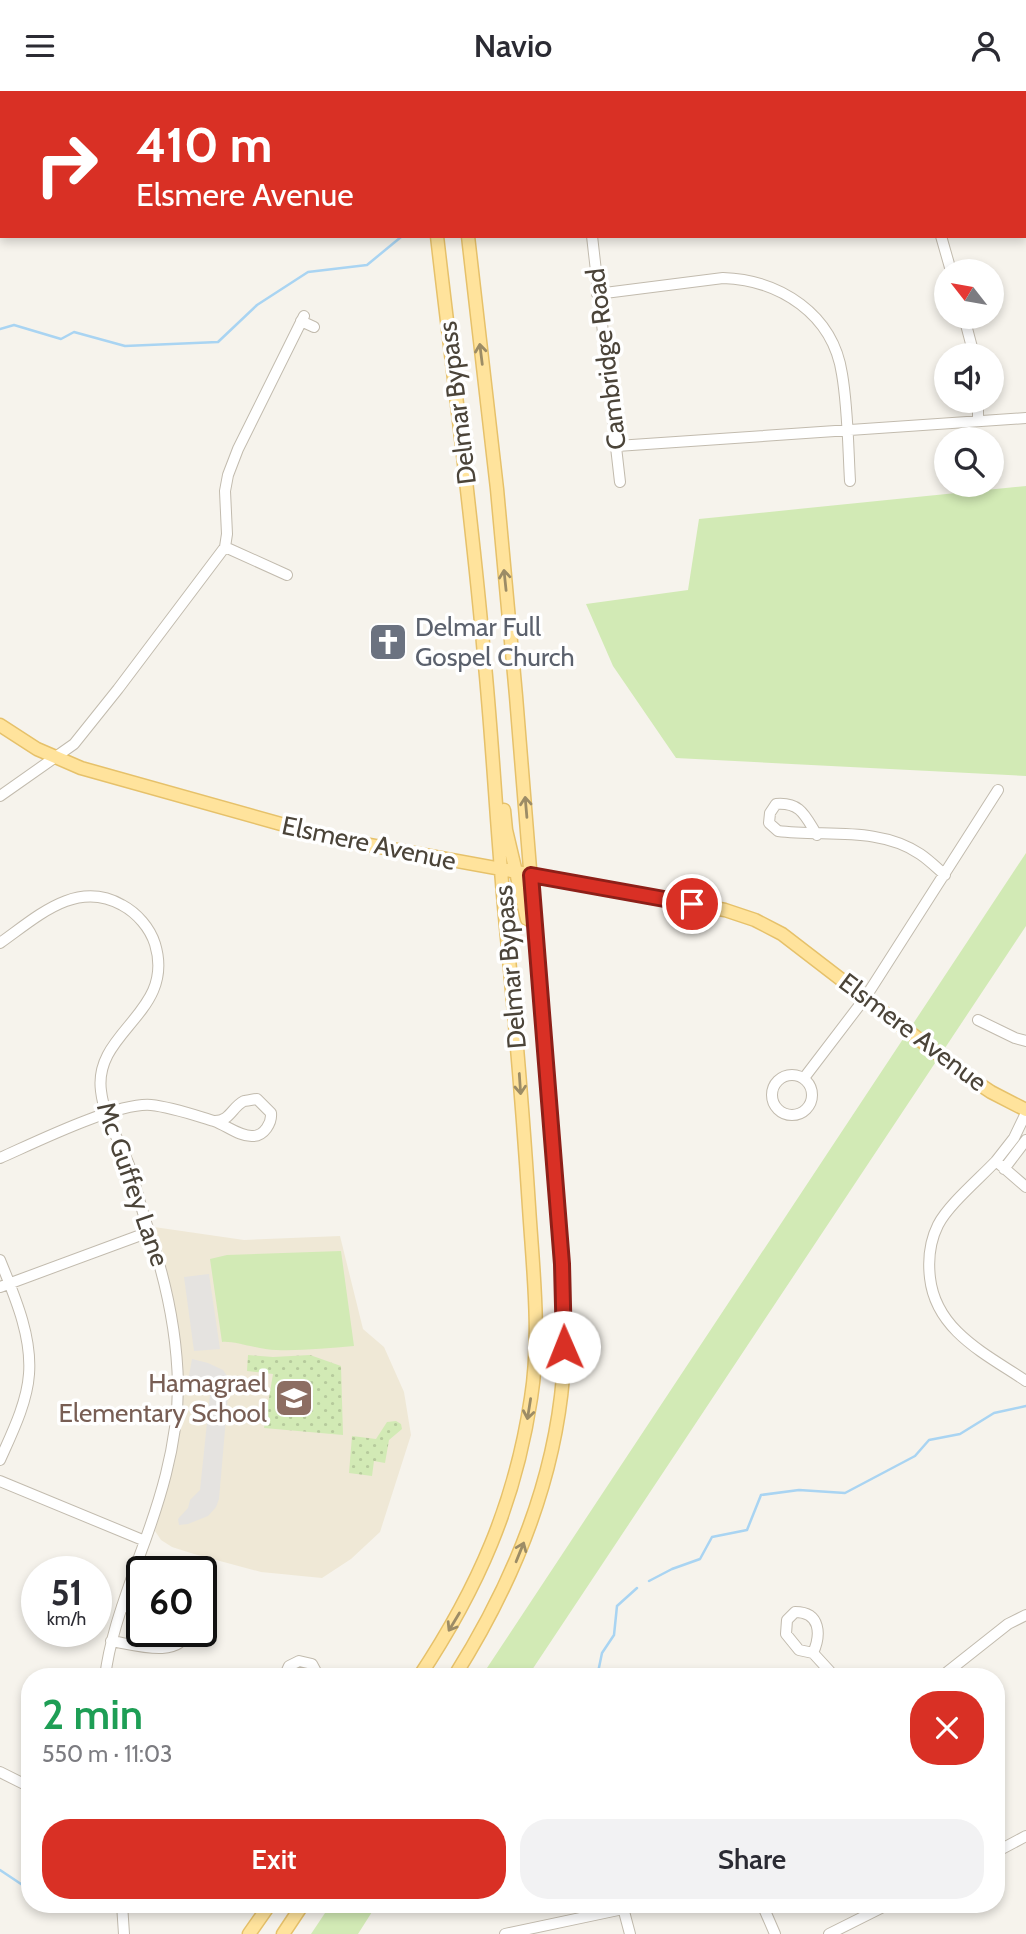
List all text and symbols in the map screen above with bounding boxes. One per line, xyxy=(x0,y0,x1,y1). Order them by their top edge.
text: Navio xyxy=(474,26,552,65)
icon: menu xyxy=(21,27,59,65)
icon: person xyxy=(967,27,1005,65)
text: 410 m xyxy=(136,115,272,174)
icon: right xyxy=(21,119,112,210)
text: Elsmere Avenue xyxy=(136,175,354,214)
north arrow xyxy=(934,259,1004,329)
map controls xyxy=(934,259,1004,497)
street label: Cambridge Road xyxy=(579,267,633,451)
street label: Delmar Bypass xyxy=(431,319,483,486)
one-way arrow xyxy=(475,343,488,366)
button: sound xyxy=(934,343,1004,413)
button: search xyxy=(934,427,1004,497)
one-way arrow xyxy=(498,570,511,592)
place label: Delmar Full Gospel Church xyxy=(415,611,575,673)
church icon: Delmar Full Gospel Church xyxy=(367,621,409,663)
one-way arrow xyxy=(519,796,532,819)
street label: Elsmere Avenue xyxy=(279,809,459,877)
pin xyxy=(662,874,722,934)
street label: Delmar Bypass xyxy=(487,884,533,1050)
icon: arrive xyxy=(673,885,711,923)
street label: Elsmere Avenue xyxy=(833,966,993,1098)
one-way arrow xyxy=(514,1072,527,1095)
street label: Mc Guffey Lane xyxy=(90,1098,176,1270)
position arrow xyxy=(527,1310,601,1384)
place label: Hamagrael Elementary School xyxy=(59,1367,267,1429)
school or university icon: Hamagrael Elementary School xyxy=(273,1377,315,1419)
one-way arrow xyxy=(522,1397,535,1420)
one-way arrow xyxy=(515,1541,528,1563)
speed limit sign: 60 xyxy=(126,1556,217,1647)
text: 51 xyxy=(51,1571,82,1614)
text: km/h xyxy=(47,1608,86,1630)
one-way arrow xyxy=(447,1611,461,1631)
text: 2 min xyxy=(42,1688,143,1740)
button: close xyxy=(910,1691,984,1765)
text: 550 m · 11:03 xyxy=(42,1740,172,1768)
button: Exit xyxy=(42,1819,506,1899)
button: Share xyxy=(520,1819,984,1899)

